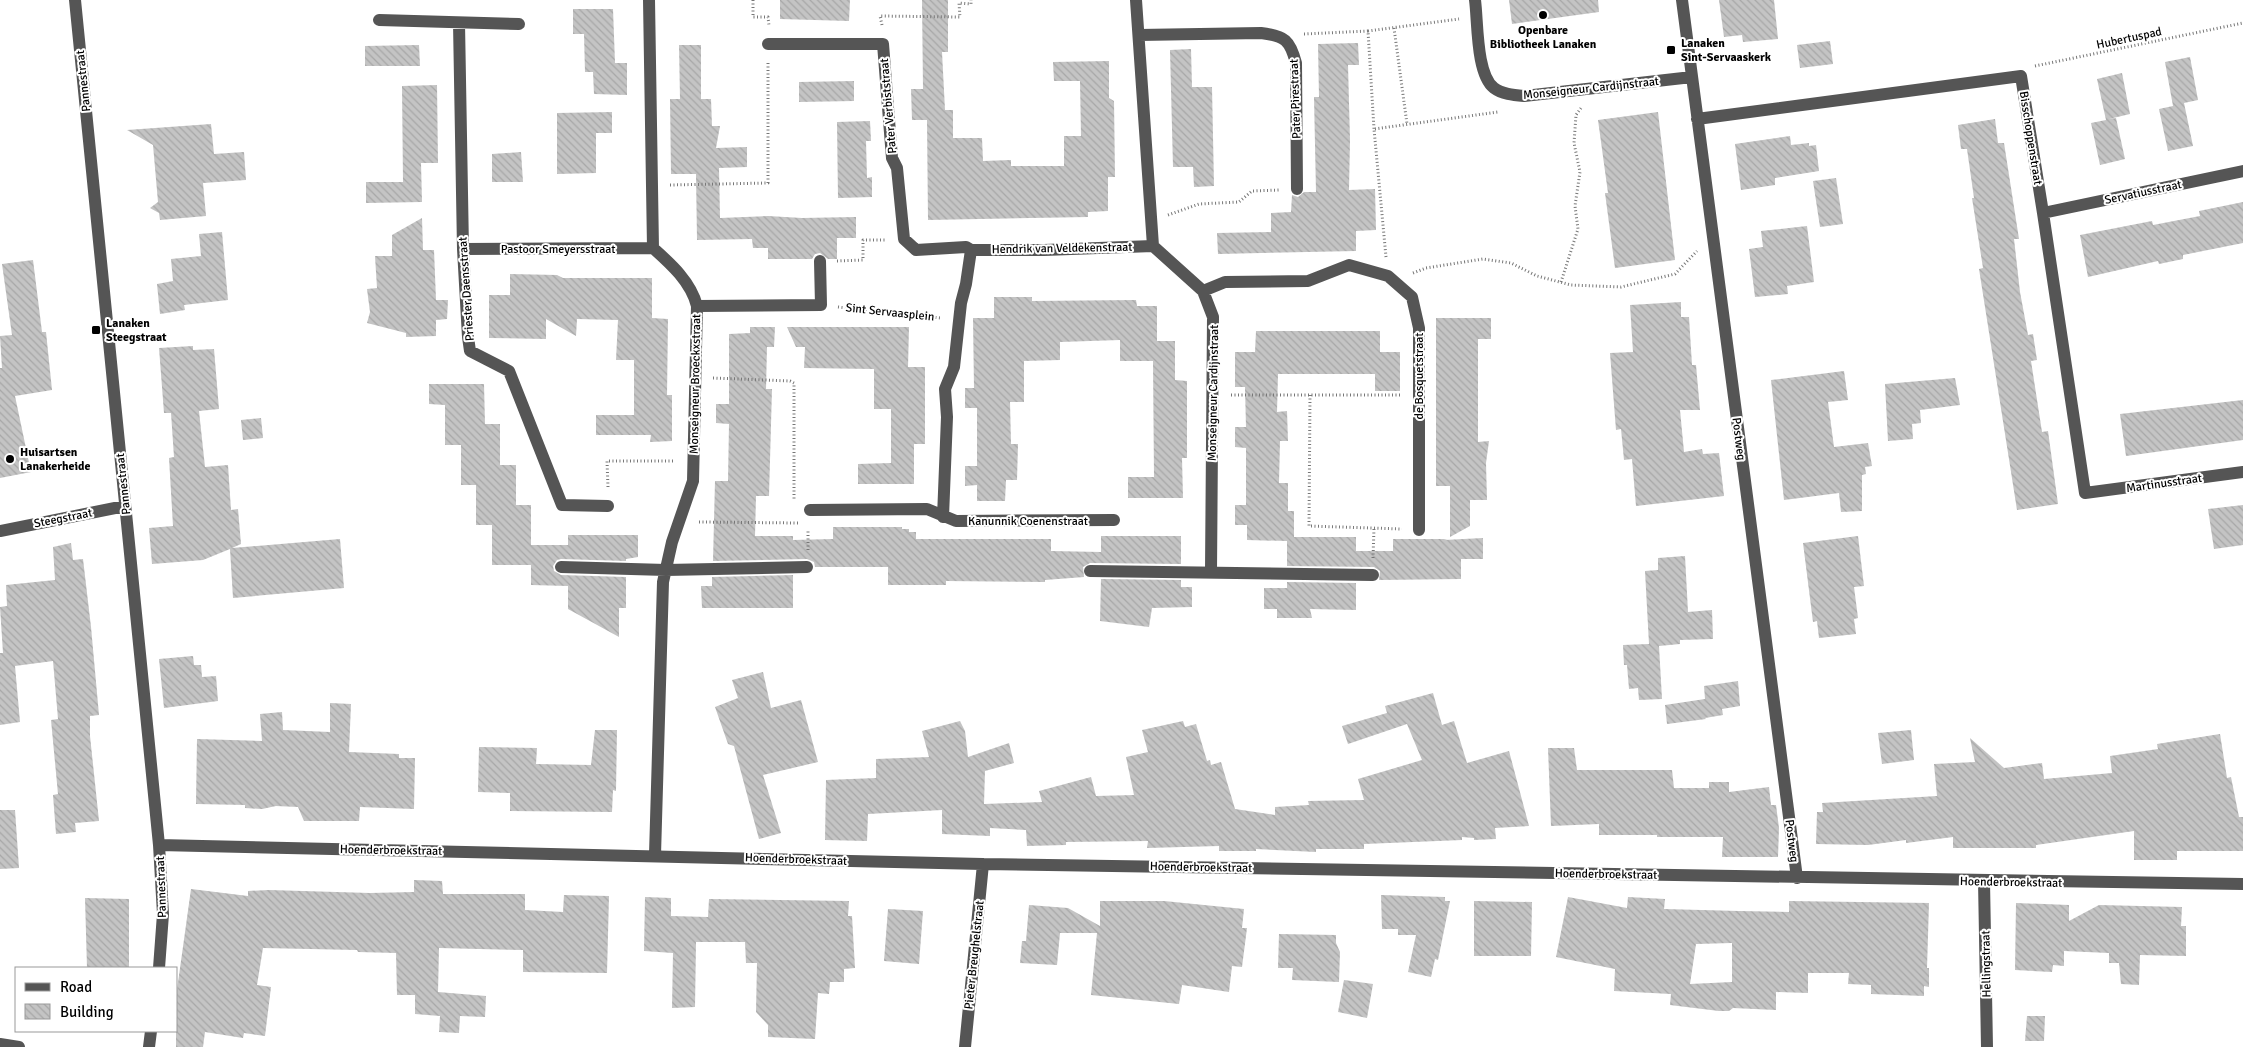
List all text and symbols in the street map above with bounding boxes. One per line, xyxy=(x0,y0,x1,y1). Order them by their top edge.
marker: Openbare Bibliotheek Lanaken xyxy=(1537,9,1549,21)
place label: Openbare Bibliotheek Lanaken xyxy=(1490,23,1597,52)
street label: Hubertuspad xyxy=(2095,24,2163,53)
place label: Lanaken Sint-Servaaskerk xyxy=(1681,36,1772,65)
marker: Lanaken Sint-Servaaskerk xyxy=(1665,44,1677,56)
street label: Pannestraat xyxy=(73,49,94,112)
street label: Pater Verbiststraat xyxy=(877,58,900,154)
street label: Pater Pirestraat xyxy=(1287,59,1304,139)
street label: Monseigneur Cardijnstraat xyxy=(1522,74,1660,103)
street label: Bisschoppenstraat xyxy=(2016,90,2045,186)
street label: Servatiusstraat xyxy=(2103,177,2183,208)
street label: Priester Daensstraat xyxy=(455,236,478,342)
street label: Hendrik van Veldekenstraat xyxy=(992,240,1132,257)
street label: Pastoor Smeyersstraat xyxy=(501,242,615,257)
street label: Sint Servaasplein xyxy=(845,300,935,325)
street label: Monseigneur Broeckxstraat xyxy=(687,314,704,454)
place label: Lanaken Steegstraat xyxy=(106,316,167,345)
marker: Lanaken Steegstraat xyxy=(90,324,102,336)
street label: Monseigneur Cardijnstraat xyxy=(1205,325,1222,461)
street label: de Bosquetstraat xyxy=(1412,333,1427,419)
street label: Postweg xyxy=(1728,417,1749,461)
place label: Huisartsen Lanakerheide xyxy=(20,445,90,474)
street label: Pannestraat xyxy=(113,452,134,515)
marker: Huisartsen Lanakerheide xyxy=(4,453,16,465)
street label: Martinusstraat xyxy=(2125,471,2203,496)
street label: Steegstraat xyxy=(33,505,94,531)
street label: Kanunnik Coenenstraat xyxy=(968,514,1088,529)
street label: Postweg xyxy=(1781,819,1802,863)
street label: Hoenderbroekstraat xyxy=(340,842,442,859)
street label: Hoenderbroekstraat xyxy=(745,850,847,869)
street label: Pannestraat xyxy=(153,856,170,918)
street label: Hoenderbroekstraat xyxy=(1150,859,1252,876)
street label: Hoenderbroekstraat xyxy=(1555,866,1657,883)
street label: Hoenderbroekstraat xyxy=(1960,874,2062,891)
street label: Pieter Breughelstraat xyxy=(961,900,988,1010)
street label: Hellingstraat xyxy=(1978,930,1995,998)
legend xyxy=(15,967,178,1032)
text: Road xyxy=(60,978,92,996)
text: Building xyxy=(60,1003,114,1021)

